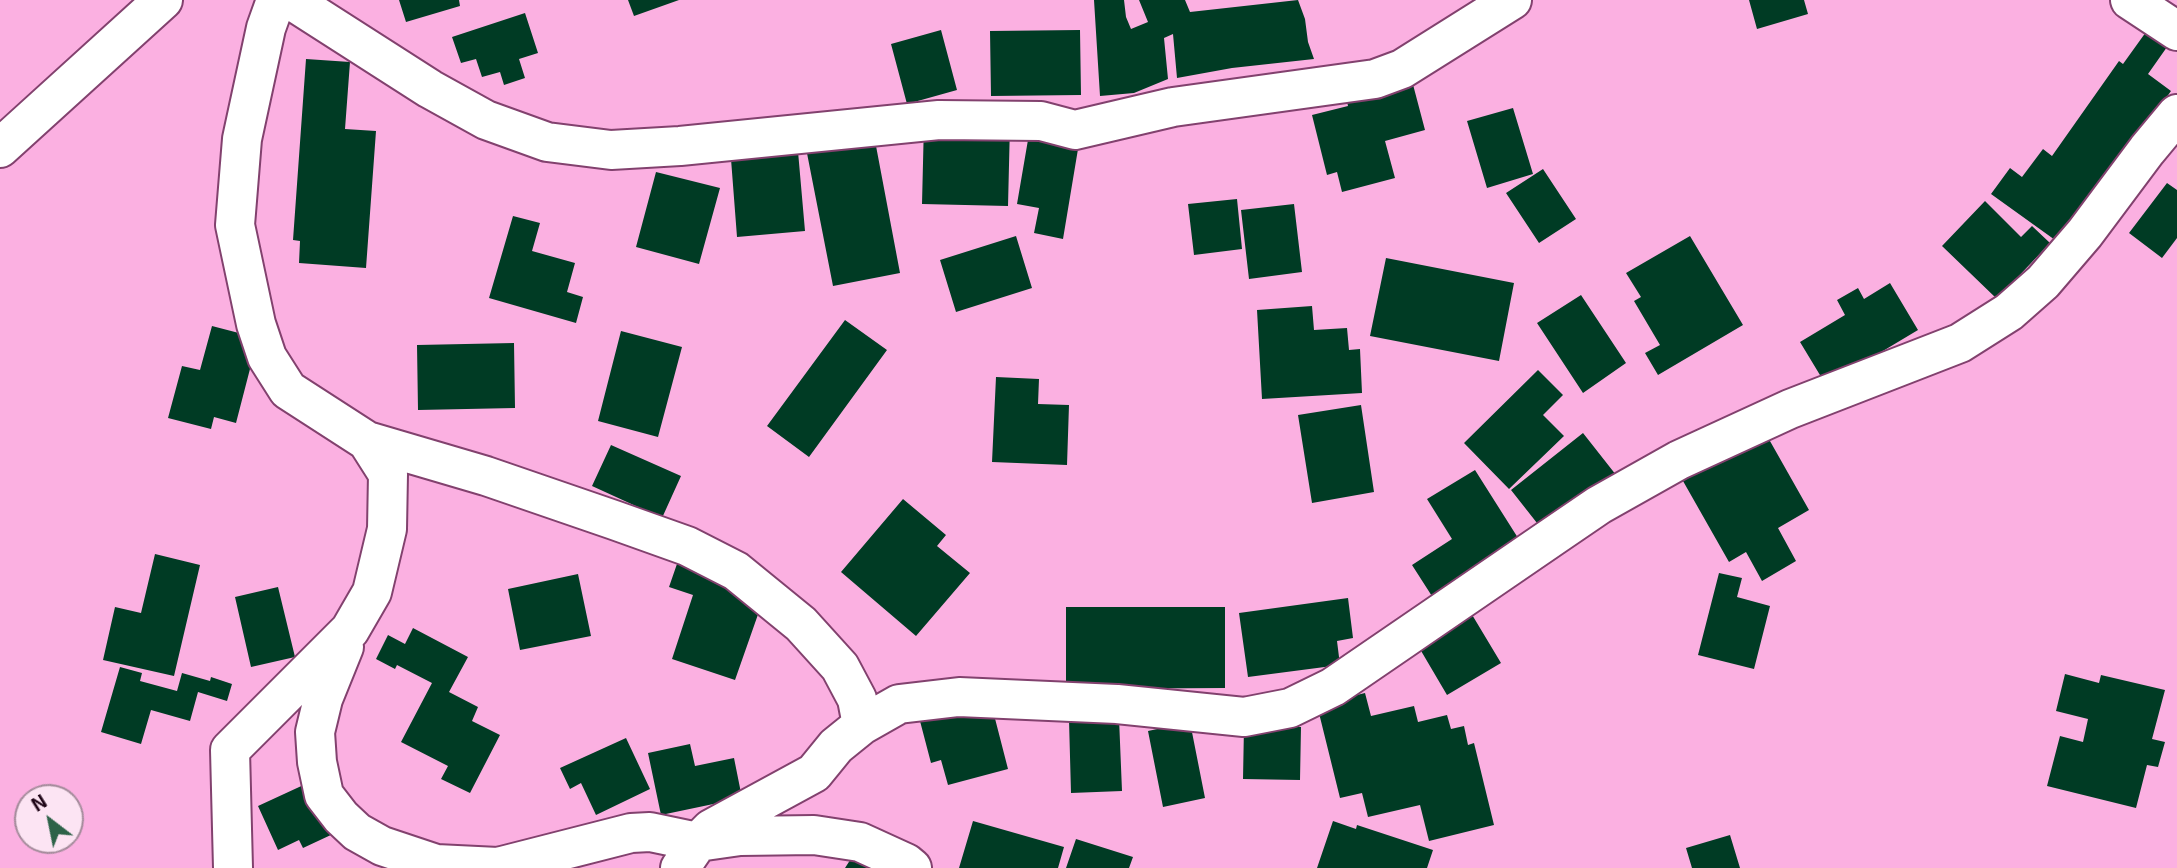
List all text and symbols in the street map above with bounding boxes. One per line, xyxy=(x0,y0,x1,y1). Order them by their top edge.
north arrow xyxy=(14,784,84,854)
text: N xyxy=(27,789,51,816)

